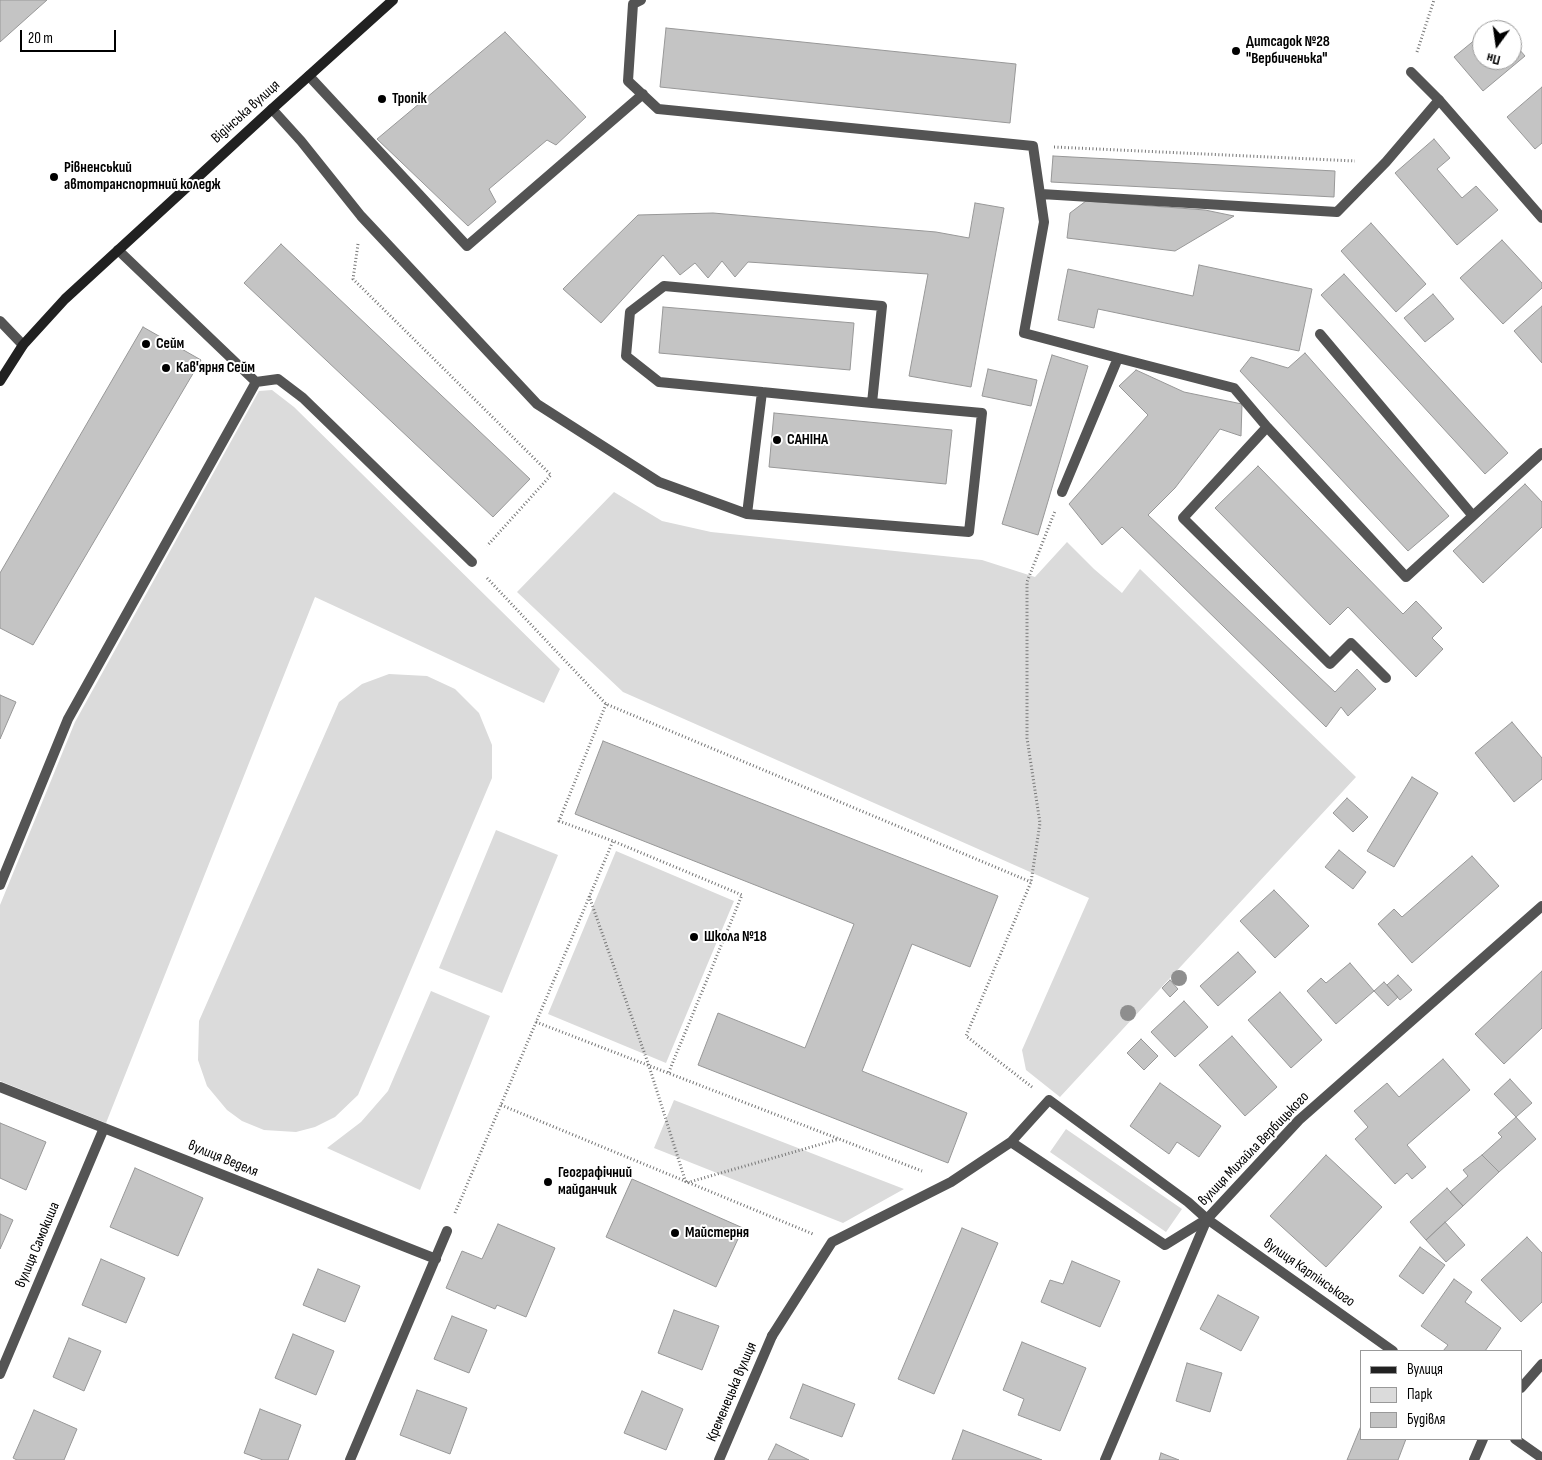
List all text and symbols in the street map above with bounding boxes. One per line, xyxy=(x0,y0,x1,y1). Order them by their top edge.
scale bar xyxy=(22,20,119,52)
north arrow xyxy=(1472,20,1522,70)
text: 20 m xyxy=(28,29,53,48)
place label: Дитсадок №28 "Вербиченька" xyxy=(1246,33,1330,68)
marker: Дитсадок №28 "Вербиченька" xyxy=(1230,45,1242,57)
text: Пн xyxy=(1485,49,1502,69)
street label: Відінська вулиця xyxy=(208,77,284,147)
place label: Тропік xyxy=(392,90,427,108)
marker: Тропік xyxy=(376,93,388,105)
place label: Рівненський автотранспортний коледж xyxy=(64,159,221,194)
marker: Рівненський автотранспортний коледж xyxy=(48,171,60,183)
place label: Сейм xyxy=(156,335,184,353)
marker: Сейм xyxy=(140,338,152,350)
place label: Кав'ярня Сейм xyxy=(176,359,255,377)
marker: Кав'ярня Сейм xyxy=(160,362,172,374)
place label: САНІНА xyxy=(787,431,828,449)
marker: САНІНА xyxy=(771,434,783,446)
place label: Школа №18 xyxy=(704,928,767,946)
marker: Школа №18 xyxy=(688,931,700,943)
street label: вулиця Михайла Вербицького xyxy=(1195,1088,1313,1210)
street label: вулиця Веделя xyxy=(185,1137,261,1181)
place label: Географічний майданчик xyxy=(558,1164,632,1199)
marker: Географічний майданчик xyxy=(542,1176,554,1188)
street label: вулиця Самокиша xyxy=(12,1199,64,1291)
place label: Майстерня xyxy=(685,1224,749,1242)
marker: Майстерня xyxy=(669,1227,681,1239)
street label: вулиця Карпінського xyxy=(1260,1235,1358,1311)
street label: Кременецька вулиця xyxy=(703,1340,761,1444)
legend xyxy=(1360,1350,1522,1440)
text: Вулиця xyxy=(1407,1360,1443,1379)
text: Парк xyxy=(1407,1385,1432,1404)
text: Будівля xyxy=(1407,1410,1445,1429)

